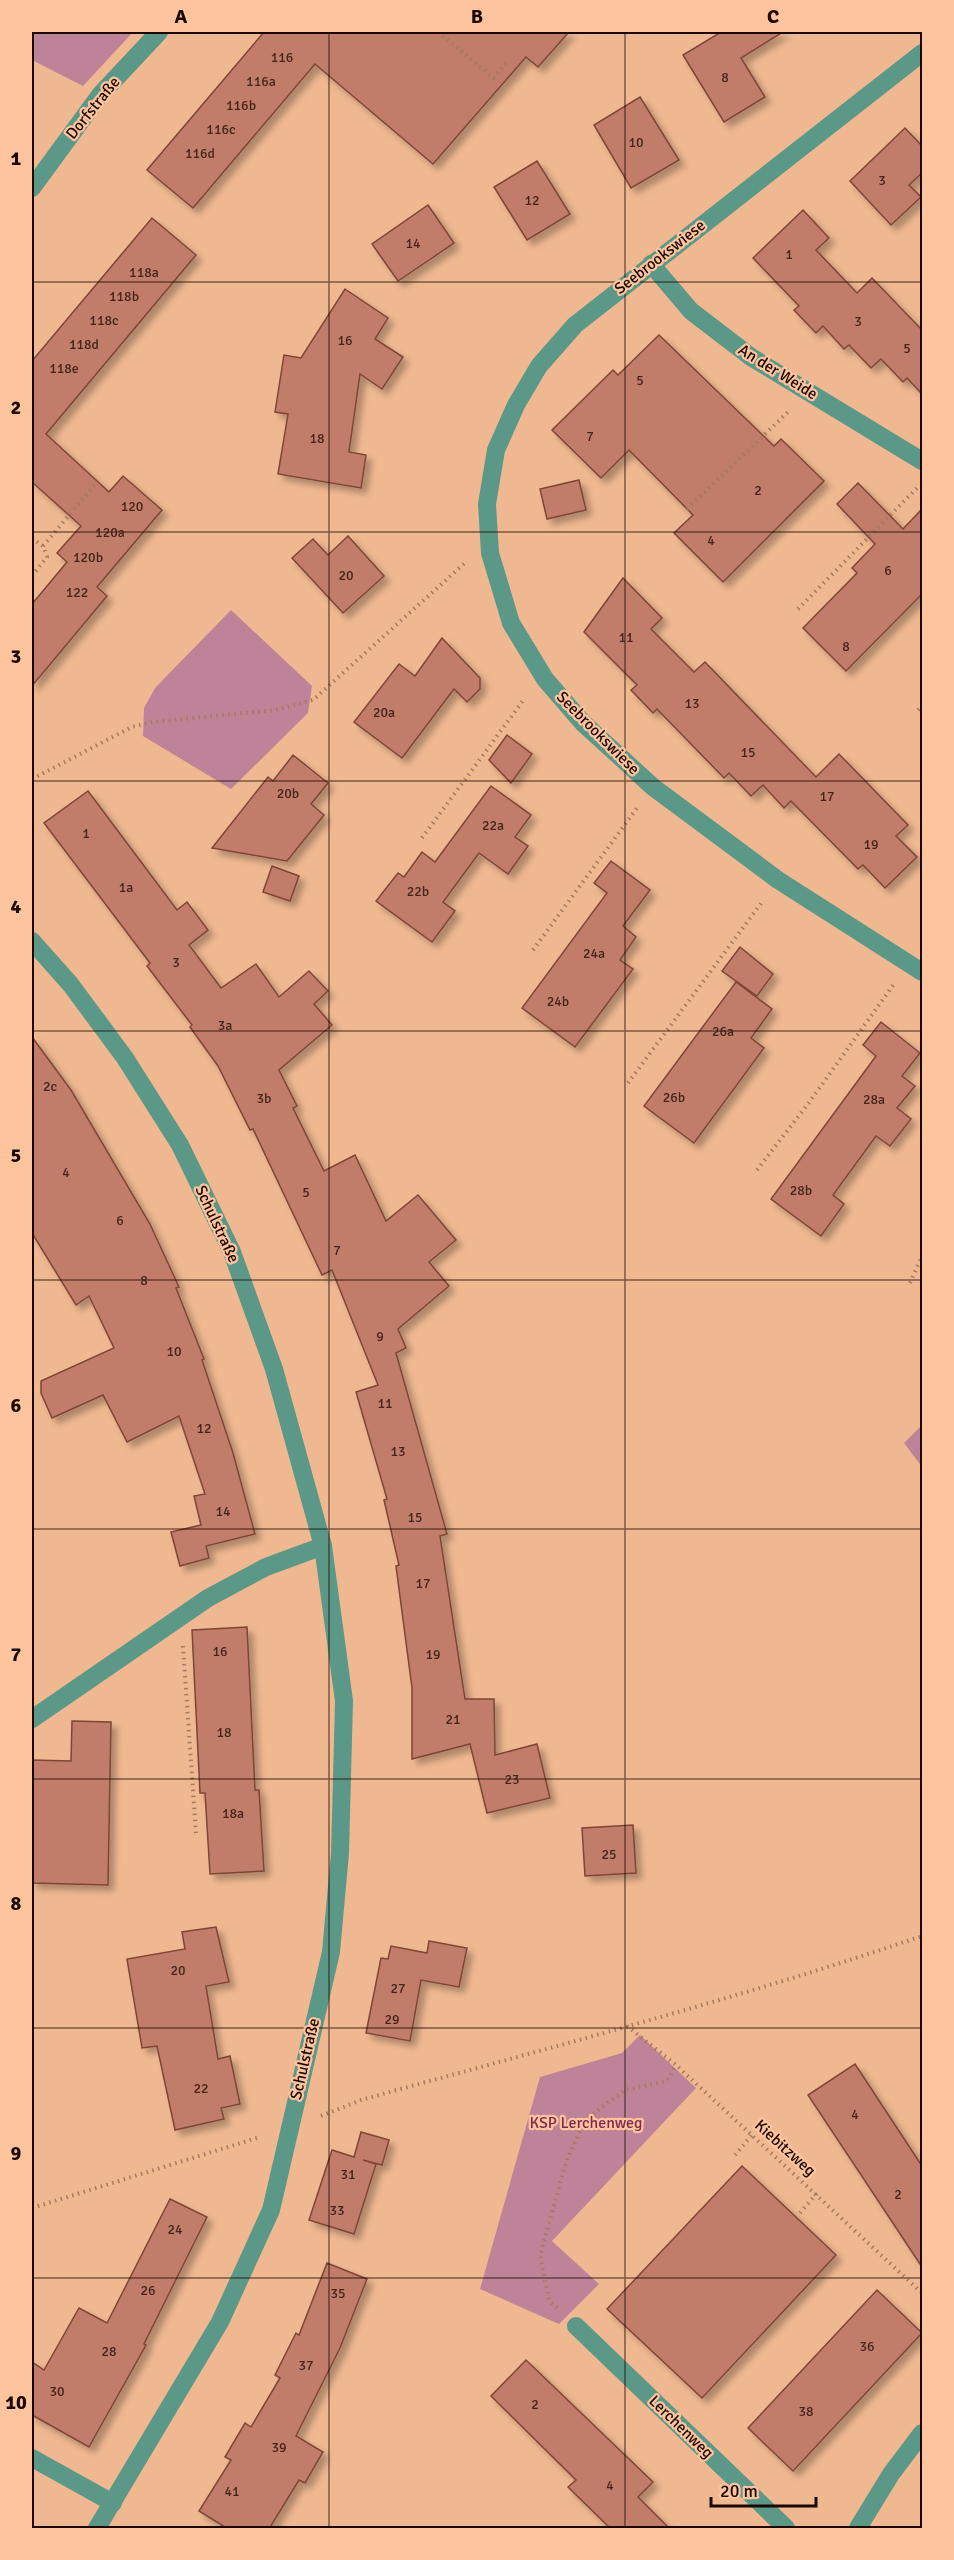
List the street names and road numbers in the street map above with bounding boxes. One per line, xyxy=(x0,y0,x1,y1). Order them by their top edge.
street label: Dorfstraße xyxy=(62,73,124,143)
street label: Seebrookswiese xyxy=(611,215,709,299)
street label: An der Weide xyxy=(735,340,821,404)
street label: Seebrookswiese xyxy=(552,687,644,779)
street label: Schulstraße xyxy=(190,1182,244,1266)
street label: Schulstraße xyxy=(286,2016,324,2102)
street label: Kiebitzweg xyxy=(750,2115,820,2181)
street label: Lerchenweg xyxy=(645,2391,717,2463)

